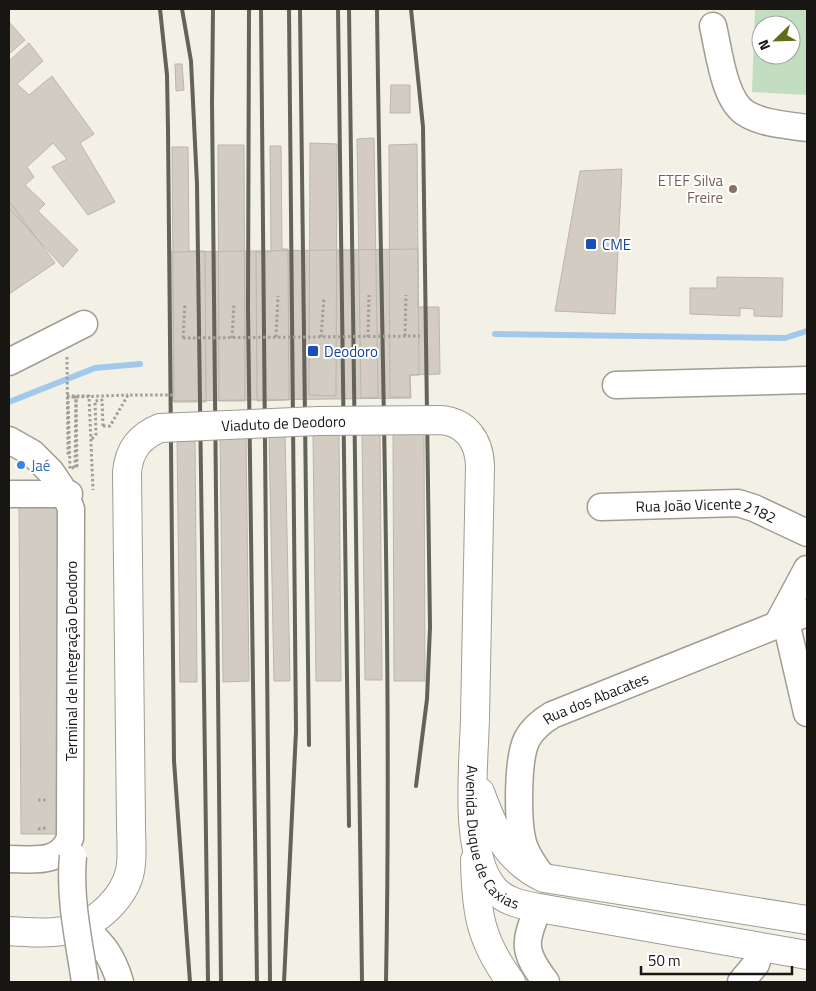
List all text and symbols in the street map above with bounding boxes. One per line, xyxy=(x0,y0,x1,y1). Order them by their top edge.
north arrow xyxy=(751,15,801,65)
text: N xyxy=(752,37,775,54)
place label: ETEF Silva Freire xyxy=(658,169,723,209)
marker: ETEF Silva Freire xyxy=(727,183,739,195)
place label: CME xyxy=(602,233,631,256)
marker: CME xyxy=(584,237,598,251)
place label: Deodoro xyxy=(324,340,378,363)
marker: Deodoro xyxy=(306,344,320,358)
street label: Viaduto de Deodoro xyxy=(221,409,346,437)
place label: Jaé xyxy=(31,454,50,477)
marker: Jaé xyxy=(15,459,27,471)
street label: Rua João Vicente 2182 xyxy=(635,491,780,528)
street label: Terminal de Integração Deodoro xyxy=(60,561,83,761)
street label: Rua dos Abacates xyxy=(538,666,652,730)
street label: Avenida Duque de Caxias xyxy=(461,765,522,915)
scale bar xyxy=(641,944,792,976)
text: 50 m xyxy=(648,949,681,972)

